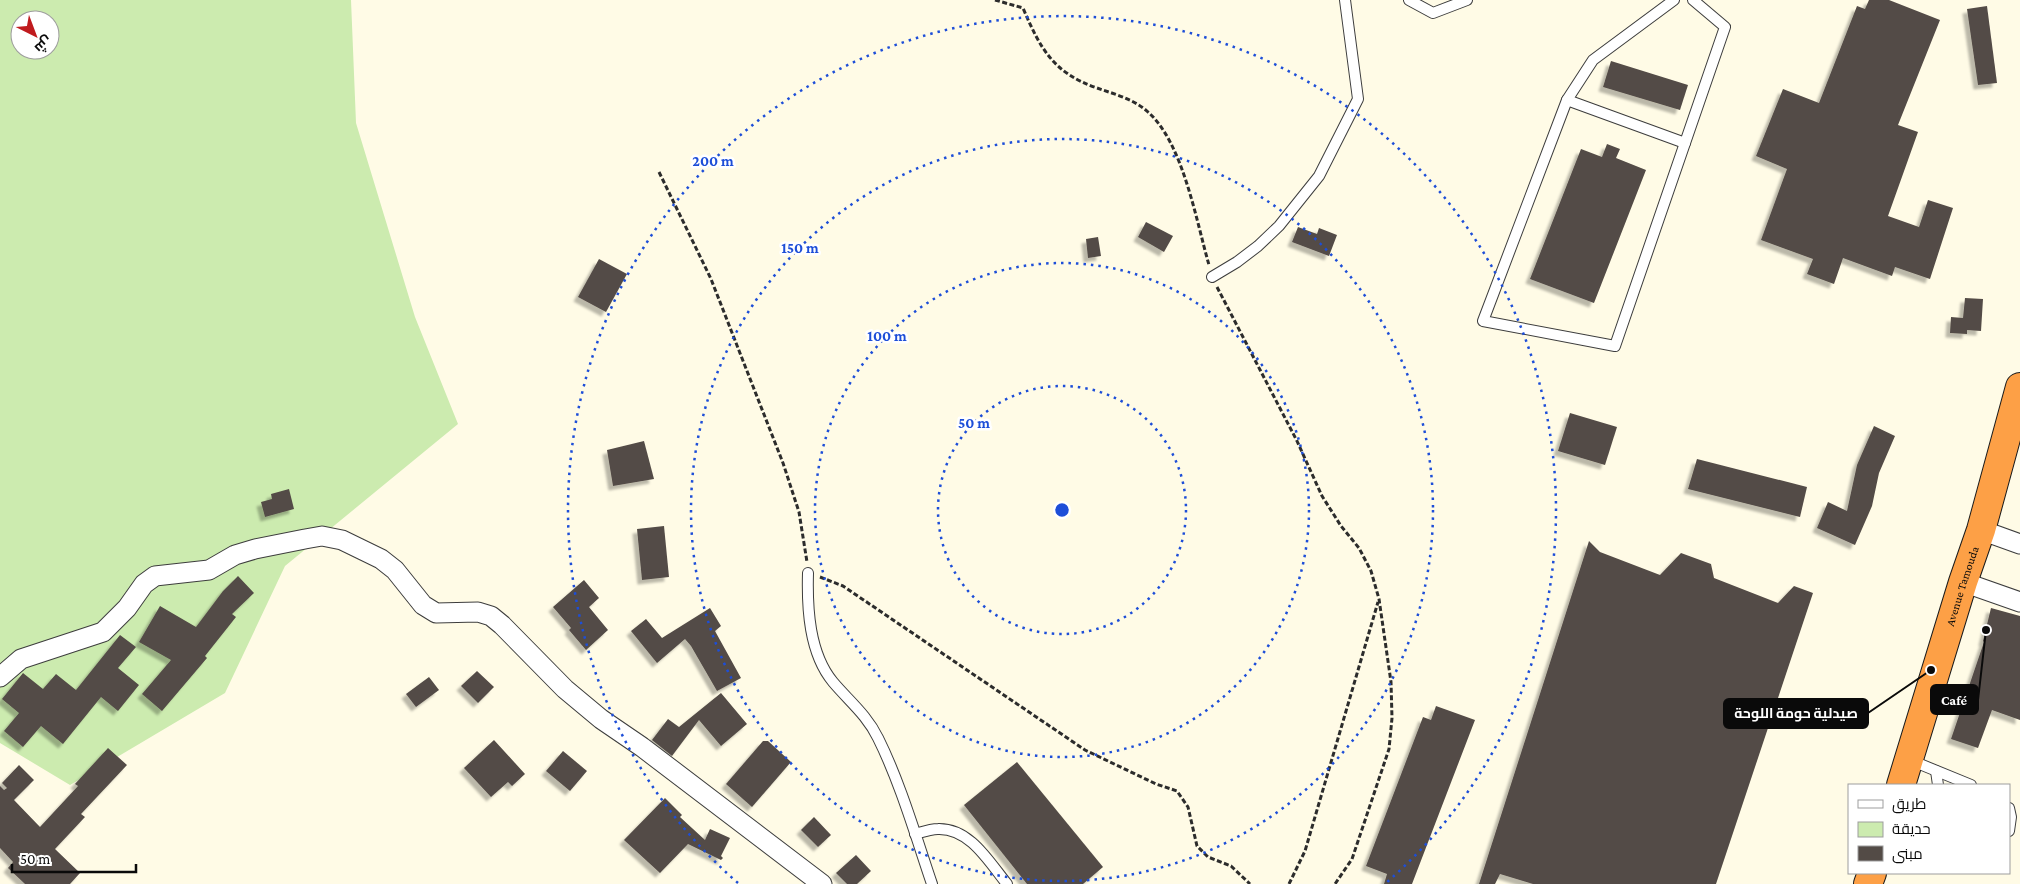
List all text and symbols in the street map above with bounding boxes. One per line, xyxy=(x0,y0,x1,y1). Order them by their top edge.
north arrow xyxy=(10,10,60,60)
text: ش xyxy=(31,32,56,57)
text: 200 m xyxy=(692,153,734,169)
text: 150 m xyxy=(781,240,819,256)
text: 100 m xyxy=(867,328,907,344)
text: 50 m xyxy=(958,415,990,431)
centre of rings xyxy=(1053,501,1071,519)
street label: Avenue Tamouda xyxy=(1943,544,1982,628)
callout: Café xyxy=(1931,685,1978,714)
text: Café xyxy=(1941,692,1968,708)
callout: صيدلية حومة اللوحة xyxy=(1724,699,1868,728)
text: صيدلية حومة اللوحة xyxy=(1734,705,1858,722)
legend xyxy=(1848,784,2010,874)
text: طريق xyxy=(1892,796,1926,814)
text: حديقة xyxy=(1892,821,1931,837)
scale bar xyxy=(12,842,136,874)
text: مبنى xyxy=(1892,846,1923,864)
text: 50 m xyxy=(20,851,50,867)

